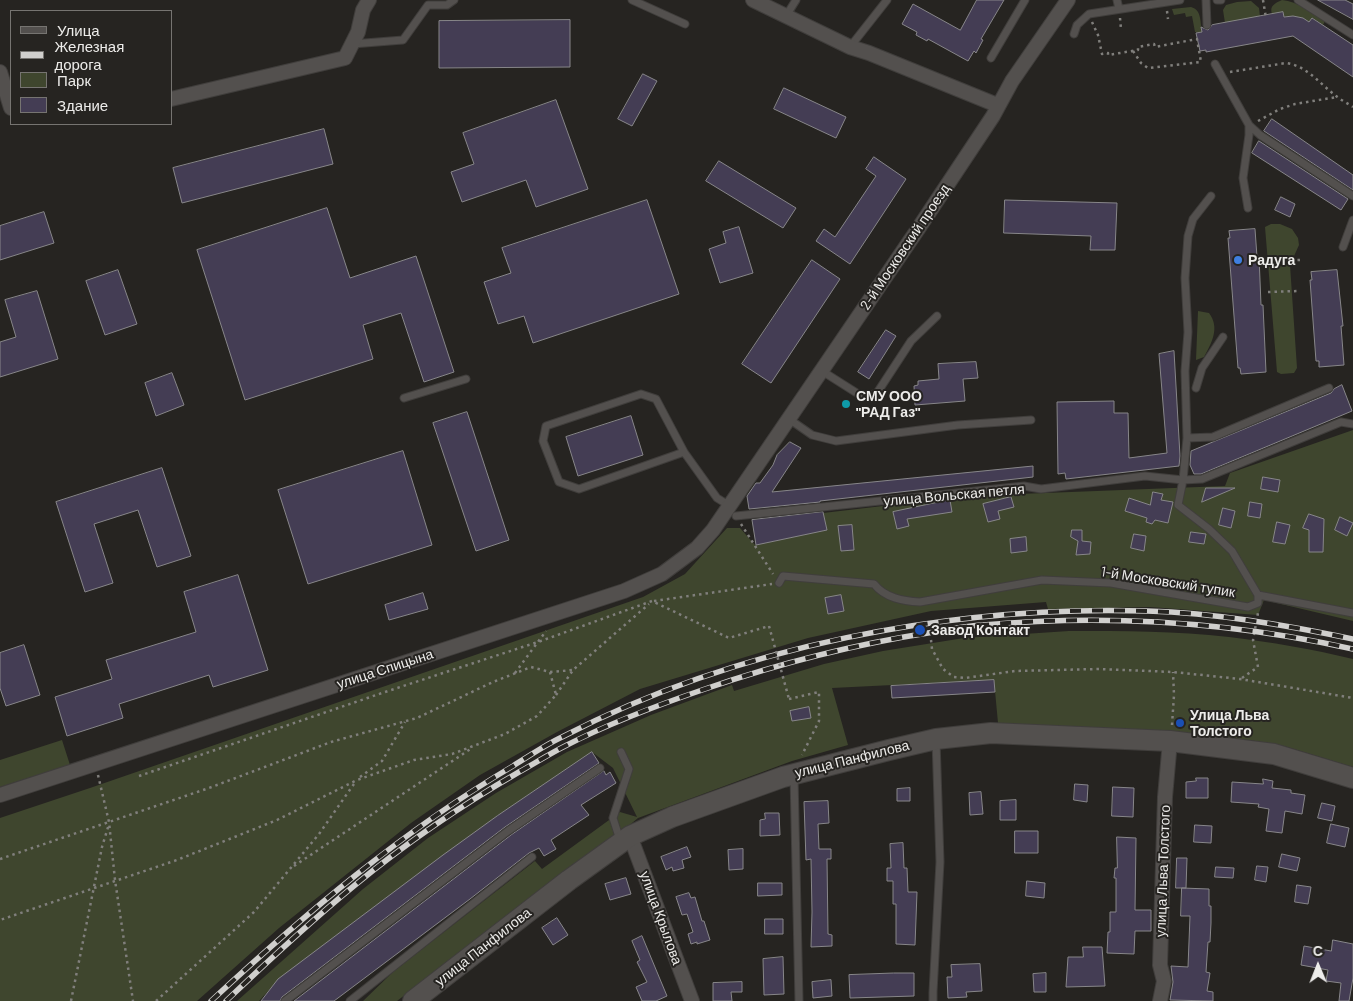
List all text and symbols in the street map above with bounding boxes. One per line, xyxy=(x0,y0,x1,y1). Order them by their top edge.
legend xyxy=(10,10,172,125)
text: Улица xyxy=(57,21,100,39)
text: Железная дорога xyxy=(54,37,124,73)
text: Парк xyxy=(57,71,91,89)
text: Здание xyxy=(57,96,108,114)
street label: 2-й Московский проезд xyxy=(857,181,953,313)
place label: Радуга xyxy=(1248,252,1295,268)
marker: Радуга xyxy=(1232,254,1244,266)
place label: СМУ ООО "РАД Газ" xyxy=(856,388,922,421)
marker: СМУ ООО "РАД Газ" xyxy=(840,398,852,410)
street label: улица Вольская петля xyxy=(883,480,1025,510)
street label: 1-й Московский тупик xyxy=(1100,563,1236,601)
place label: Завод Контакт xyxy=(931,622,1030,638)
marker: Завод Контакт xyxy=(913,623,927,637)
street label: улица Спицына xyxy=(335,645,435,693)
place label: Улица Льва Толстого xyxy=(1190,707,1269,740)
marker: Улица Льва Толстого xyxy=(1174,717,1186,729)
street label: улица Панфилова xyxy=(793,737,911,781)
street label: улица Льва Толстого xyxy=(1152,805,1174,937)
street label: улица Крылова xyxy=(636,869,686,967)
street label: улица Панфилова xyxy=(432,904,534,990)
north arrow xyxy=(1293,941,1343,991)
text: С xyxy=(1313,942,1323,959)

